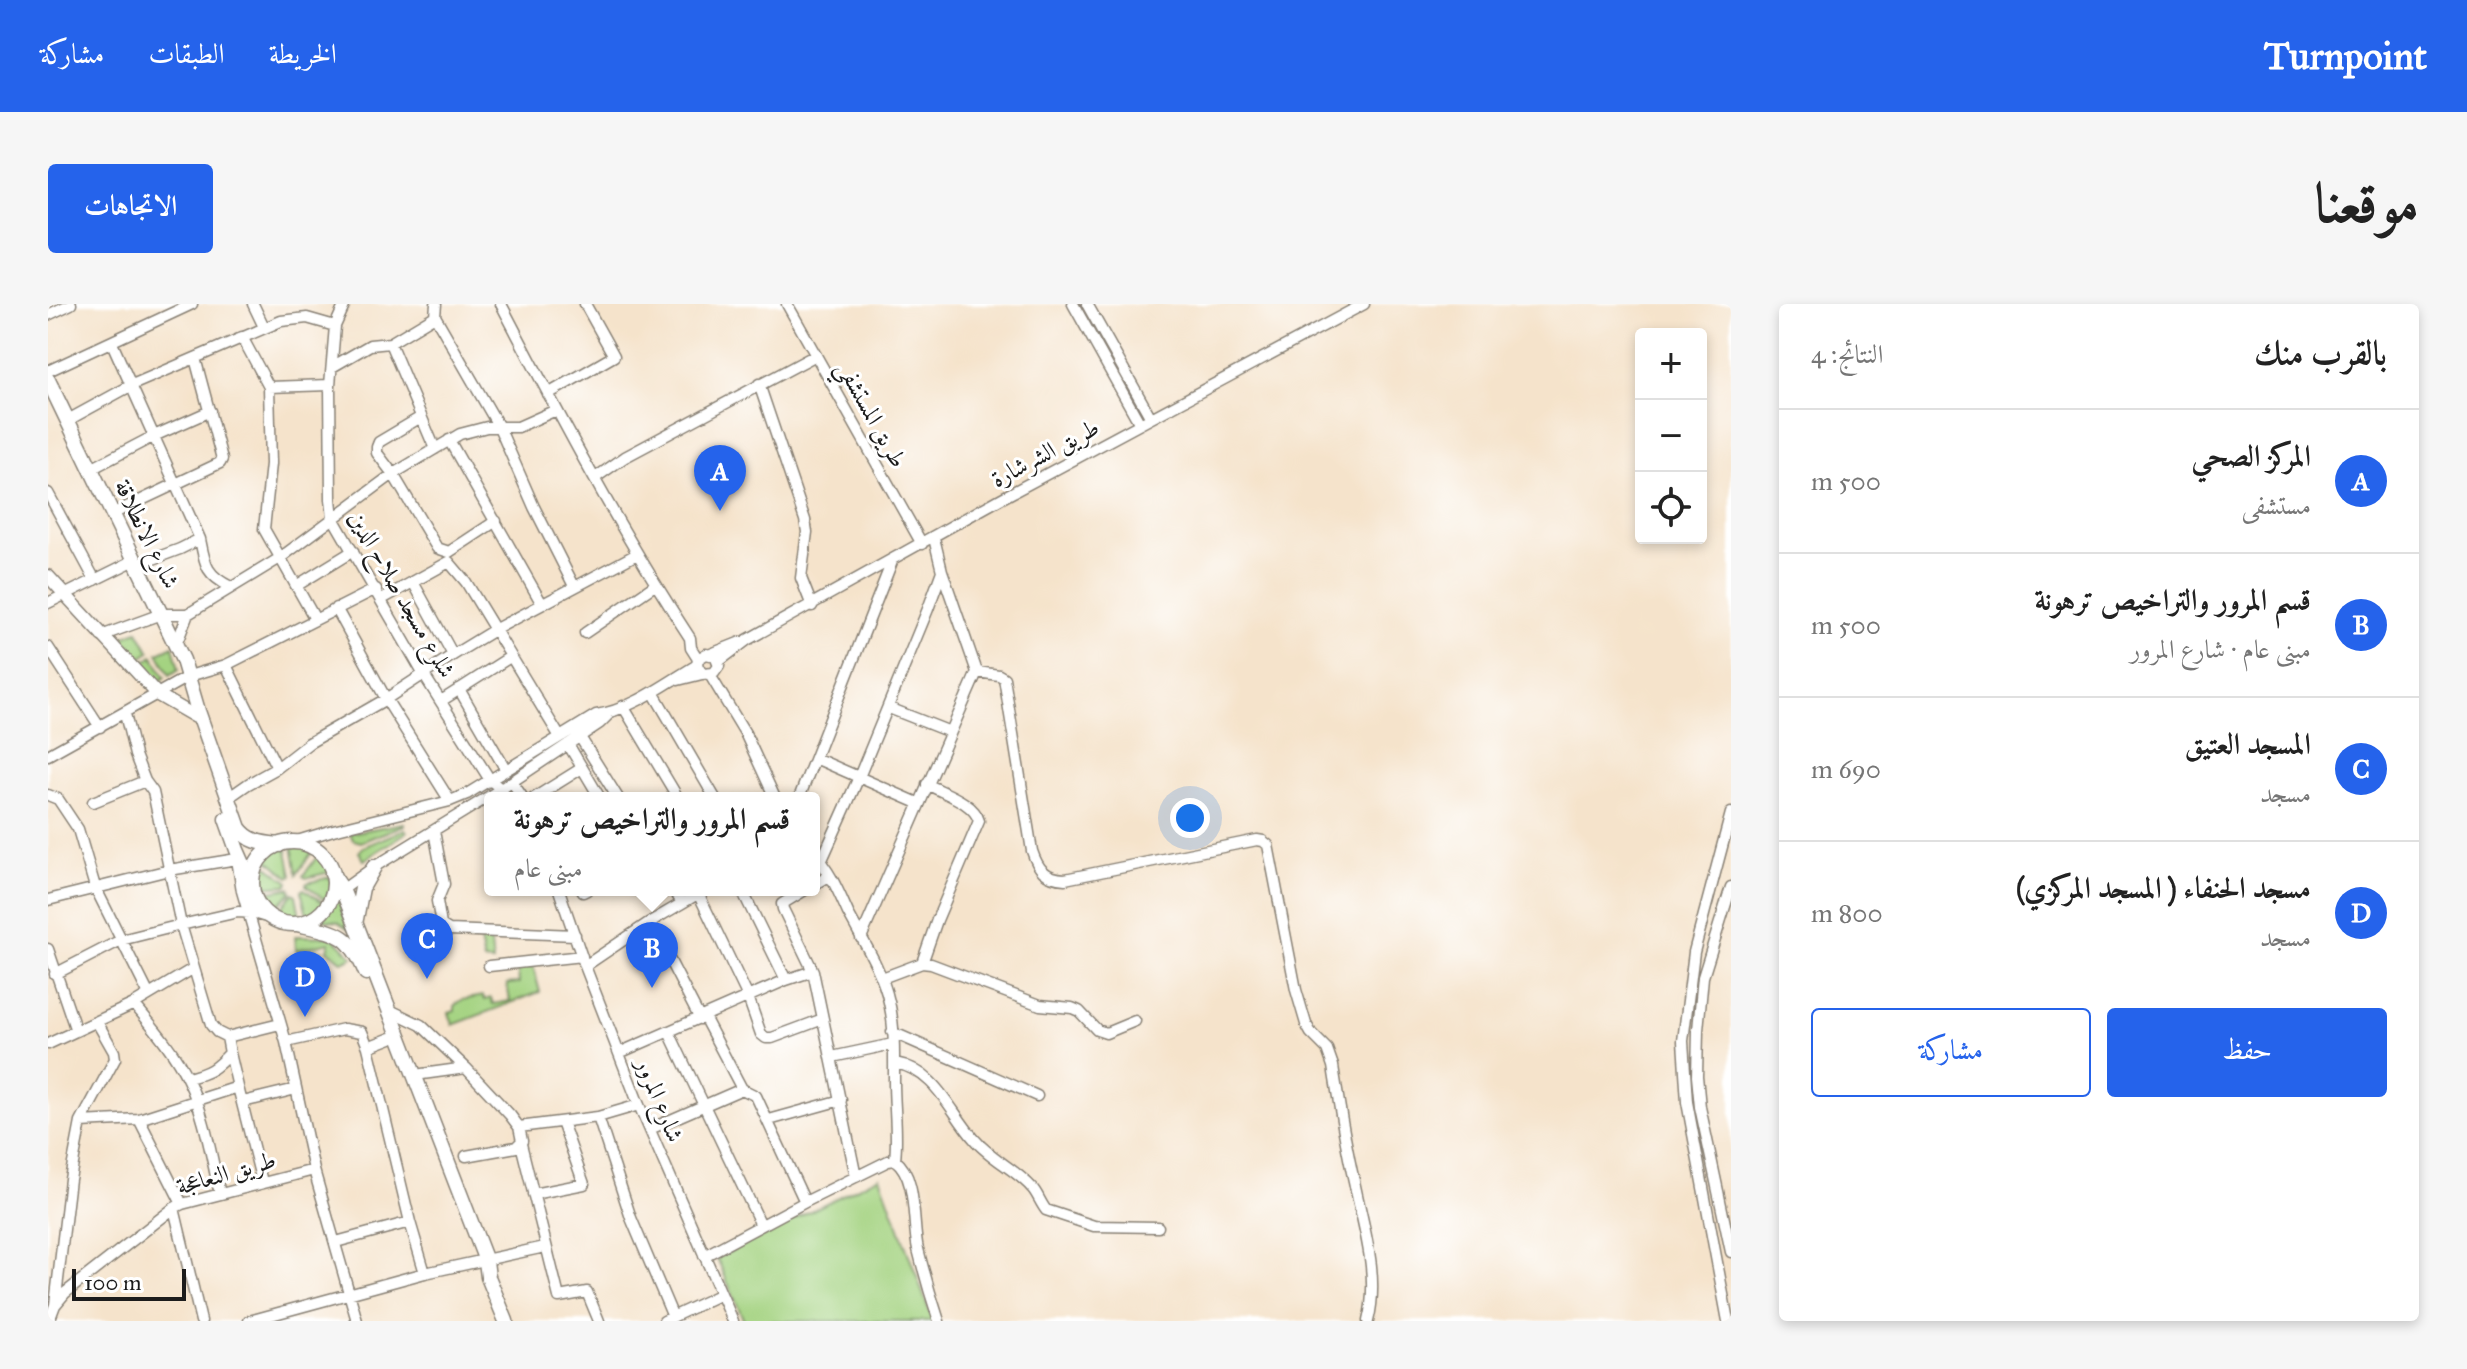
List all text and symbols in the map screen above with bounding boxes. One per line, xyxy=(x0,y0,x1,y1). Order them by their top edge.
text: Turnpoint xyxy=(2264,33,2427,79)
text: مشاركة xyxy=(40,36,104,71)
text: الطبقات xyxy=(148,36,225,71)
text: الخريطة xyxy=(269,36,337,71)
button: الاتجاهات xyxy=(48,164,213,253)
text: موقعنا xyxy=(2314,169,2419,237)
map controls xyxy=(1635,328,1707,544)
button: + xyxy=(1635,328,1707,400)
text: بالقرب منك xyxy=(2254,332,2387,373)
text: النتائج: 4 xyxy=(1811,338,1883,370)
street label: طريق المستشفي xyxy=(823,355,914,477)
button: − xyxy=(1635,400,1707,472)
street label: طريق الشرشارة xyxy=(986,412,1105,495)
text: المركز الصحي xyxy=(2191,438,2311,474)
pin: A xyxy=(694,445,746,511)
text: 500 m xyxy=(1811,465,1881,497)
text: A xyxy=(2352,465,2370,497)
button: locate xyxy=(1635,472,1707,544)
street label: شارع الانطلاقة xyxy=(103,474,186,596)
text: مستشفى xyxy=(2242,489,2311,521)
street label: شلرع مسجد صلاح الدين xyxy=(337,505,462,686)
text: قسم المرور والتراخيص ترهونة xyxy=(2034,582,2311,618)
text: 500 m xyxy=(1811,609,1881,641)
text: B xyxy=(2352,609,2370,641)
text: مبنى عام · شارع المرور xyxy=(2130,633,2311,665)
text: المسجد العتيق xyxy=(2185,726,2311,762)
text: 690 m xyxy=(1811,753,1881,785)
text: C xyxy=(2352,753,2370,785)
text: مسجد xyxy=(2260,777,2311,809)
popup xyxy=(484,792,820,896)
your location xyxy=(1170,798,1210,838)
text: قسم المرور والتراخيص ترهونة xyxy=(514,801,790,837)
text: مبنى عام xyxy=(514,852,583,884)
text: مسجد الحنفاء ( المسجد المركزي) xyxy=(2016,870,2311,906)
text: 800 m xyxy=(1811,897,1883,929)
text: D xyxy=(2351,897,2371,929)
pin: C xyxy=(401,913,453,979)
text: مسجد xyxy=(2260,921,2311,953)
pin: B xyxy=(626,922,678,988)
pin: D xyxy=(279,951,331,1017)
button: مشاركة xyxy=(1811,1008,2091,1097)
button: حفظ xyxy=(2107,1008,2387,1097)
street label: شارع المرور xyxy=(624,1052,690,1148)
street label: طريق النعاعجة xyxy=(173,1145,279,1201)
scale bar xyxy=(72,1265,186,1301)
text: 100 m xyxy=(84,1269,141,1296)

